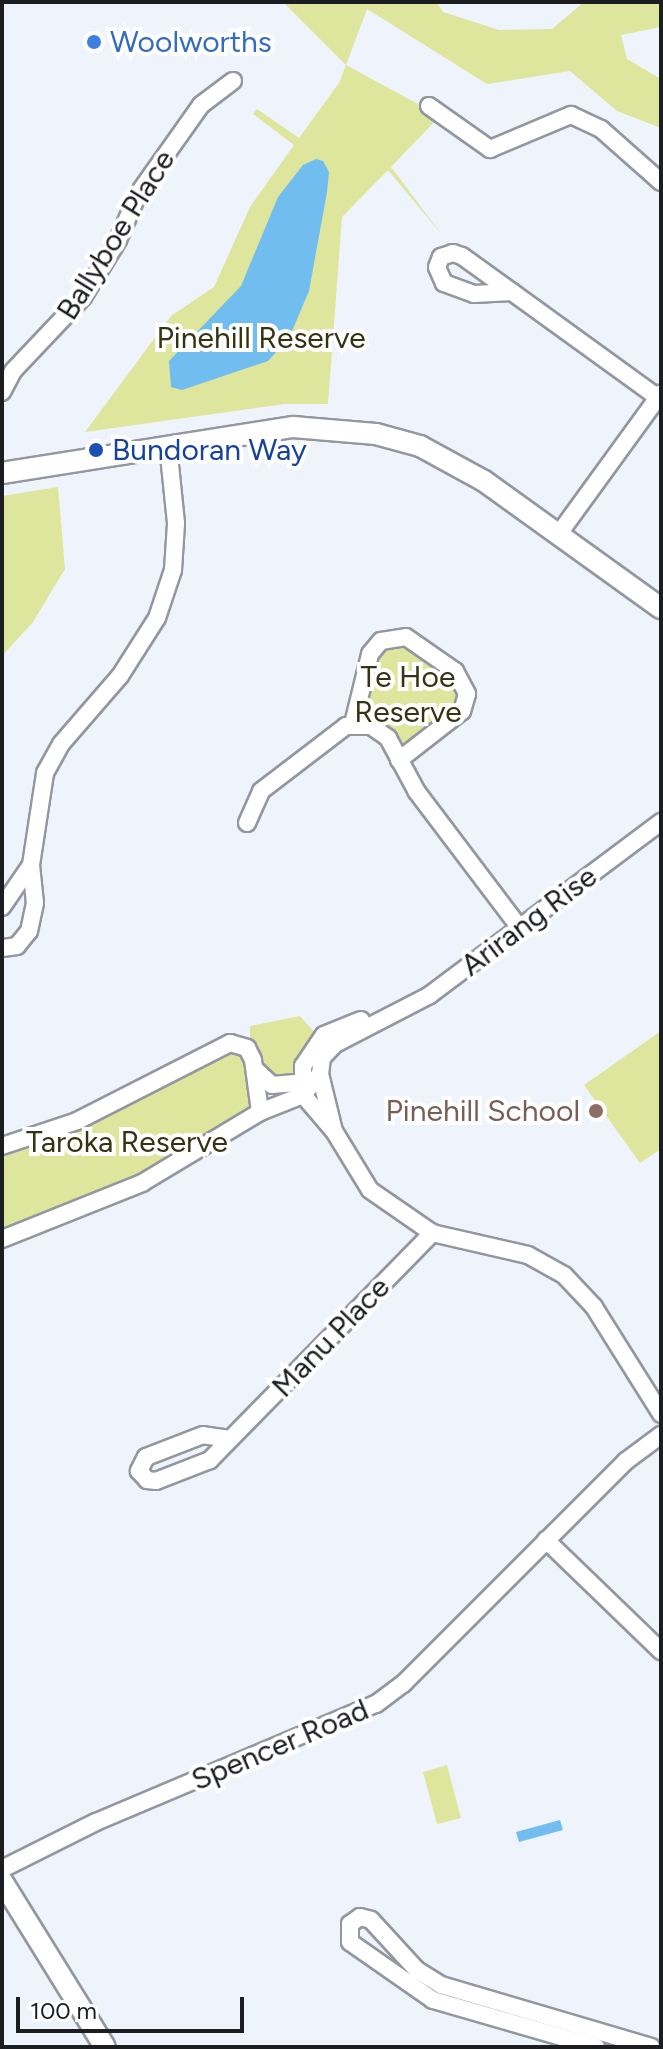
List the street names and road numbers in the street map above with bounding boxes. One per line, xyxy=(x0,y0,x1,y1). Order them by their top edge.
street label: Ballyboe Place xyxy=(50,144,182,326)
street label: Arirang Rise xyxy=(454,858,604,984)
street label: Manu Place xyxy=(265,1269,397,1405)
street label: Spencer Road xyxy=(186,1692,374,1798)

